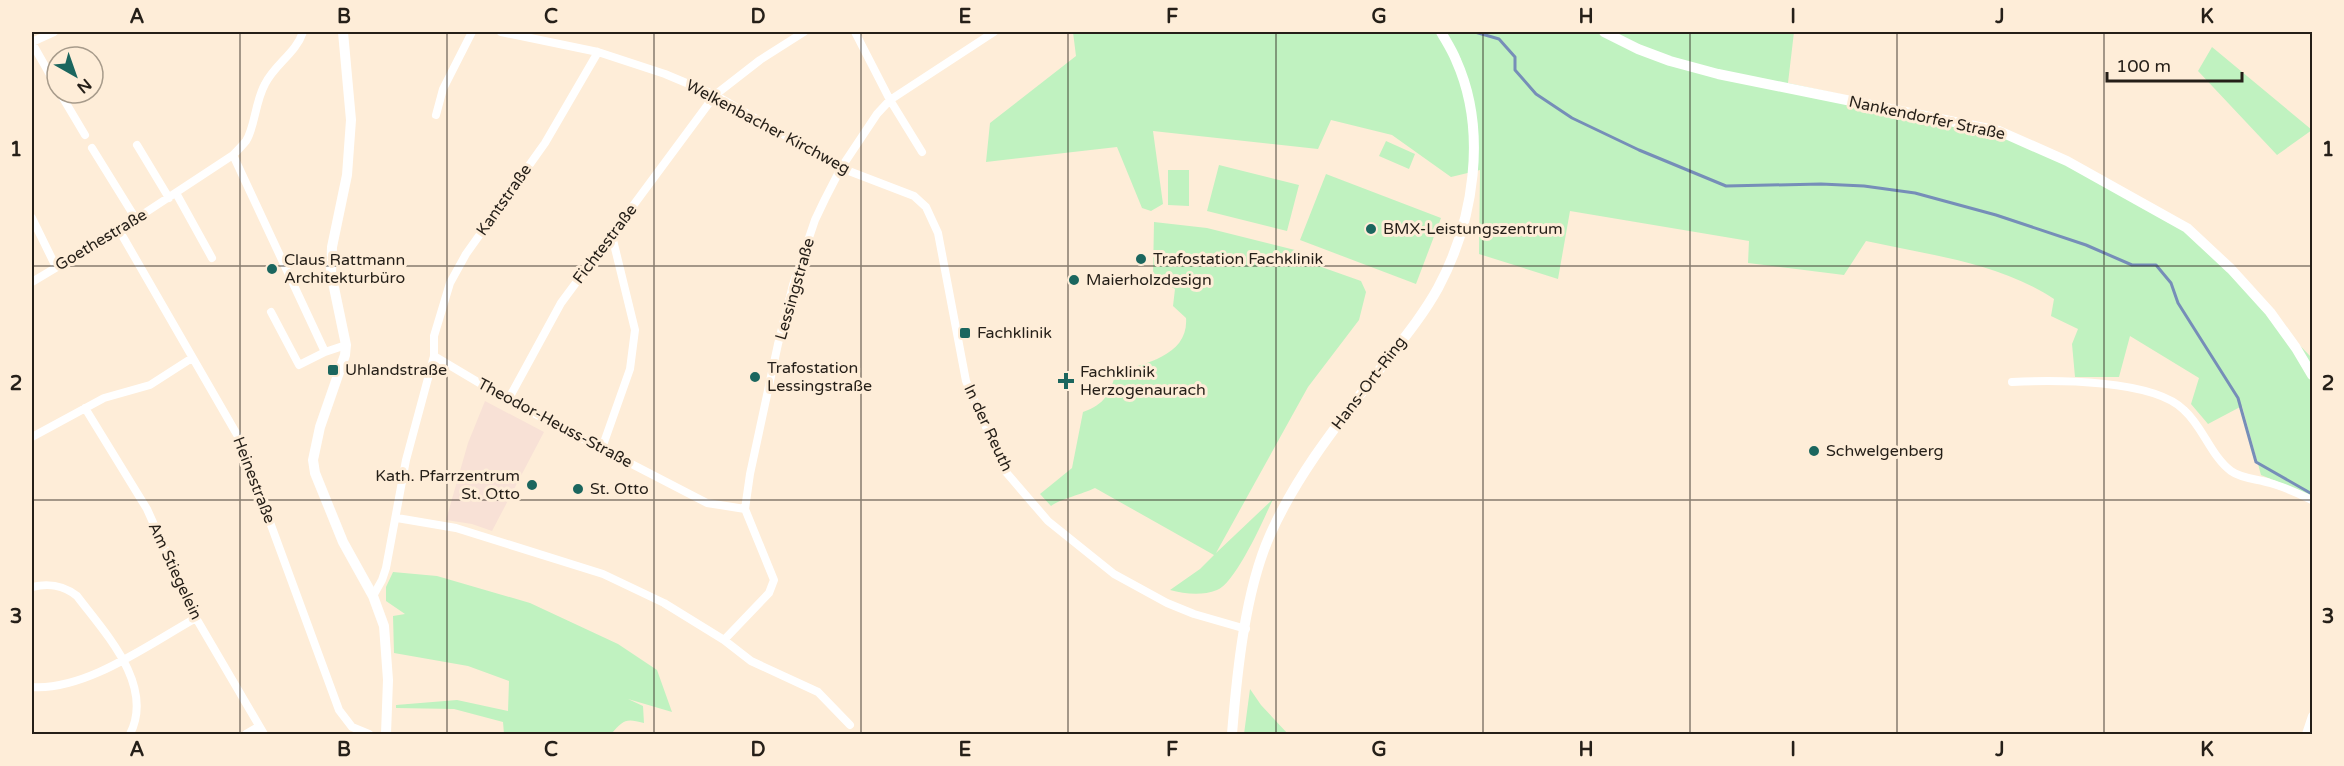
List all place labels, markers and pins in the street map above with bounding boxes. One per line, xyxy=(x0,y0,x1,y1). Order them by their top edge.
place label: BMX-Leistungszentrum xyxy=(1383,219,1563,239)
marker: BMX-Leistungszentrum xyxy=(1364,222,1378,236)
place label: Trafostation Fachklinik xyxy=(1153,249,1324,269)
place label: Claus Rattmann Architekturbüro xyxy=(284,250,405,288)
marker: Trafostation Fachklinik xyxy=(1134,252,1148,266)
marker: Claus Rattmann Architekturbüro xyxy=(265,262,279,276)
place label: Maierholzdesign xyxy=(1086,270,1212,290)
marker: Maierholzdesign xyxy=(1067,273,1081,287)
place label: Fachklinik xyxy=(977,323,1052,343)
marker: Fachklinik xyxy=(958,326,972,340)
place label: Trafostation Lessingstraße xyxy=(767,358,872,396)
place label: Uhlandstraße xyxy=(345,360,447,380)
place label: Fachklinik Herzogenaurach xyxy=(1080,362,1206,400)
marker: Uhlandstraße xyxy=(326,363,340,377)
marker: Trafostation Lessingstraße xyxy=(748,370,762,384)
marker: Fachklinik Herzogenaurach xyxy=(1057,372,1075,390)
place label: Schwelgenberg xyxy=(1826,441,1944,461)
marker: Schwelgenberg xyxy=(1807,444,1821,458)
place label: Kath. Pfarrzentrum St. Otto xyxy=(375,466,520,504)
marker: Kath. Pfarrzentrum St. Otto xyxy=(525,478,539,492)
place label: St. Otto xyxy=(590,479,649,499)
marker: St. Otto xyxy=(571,482,585,496)

